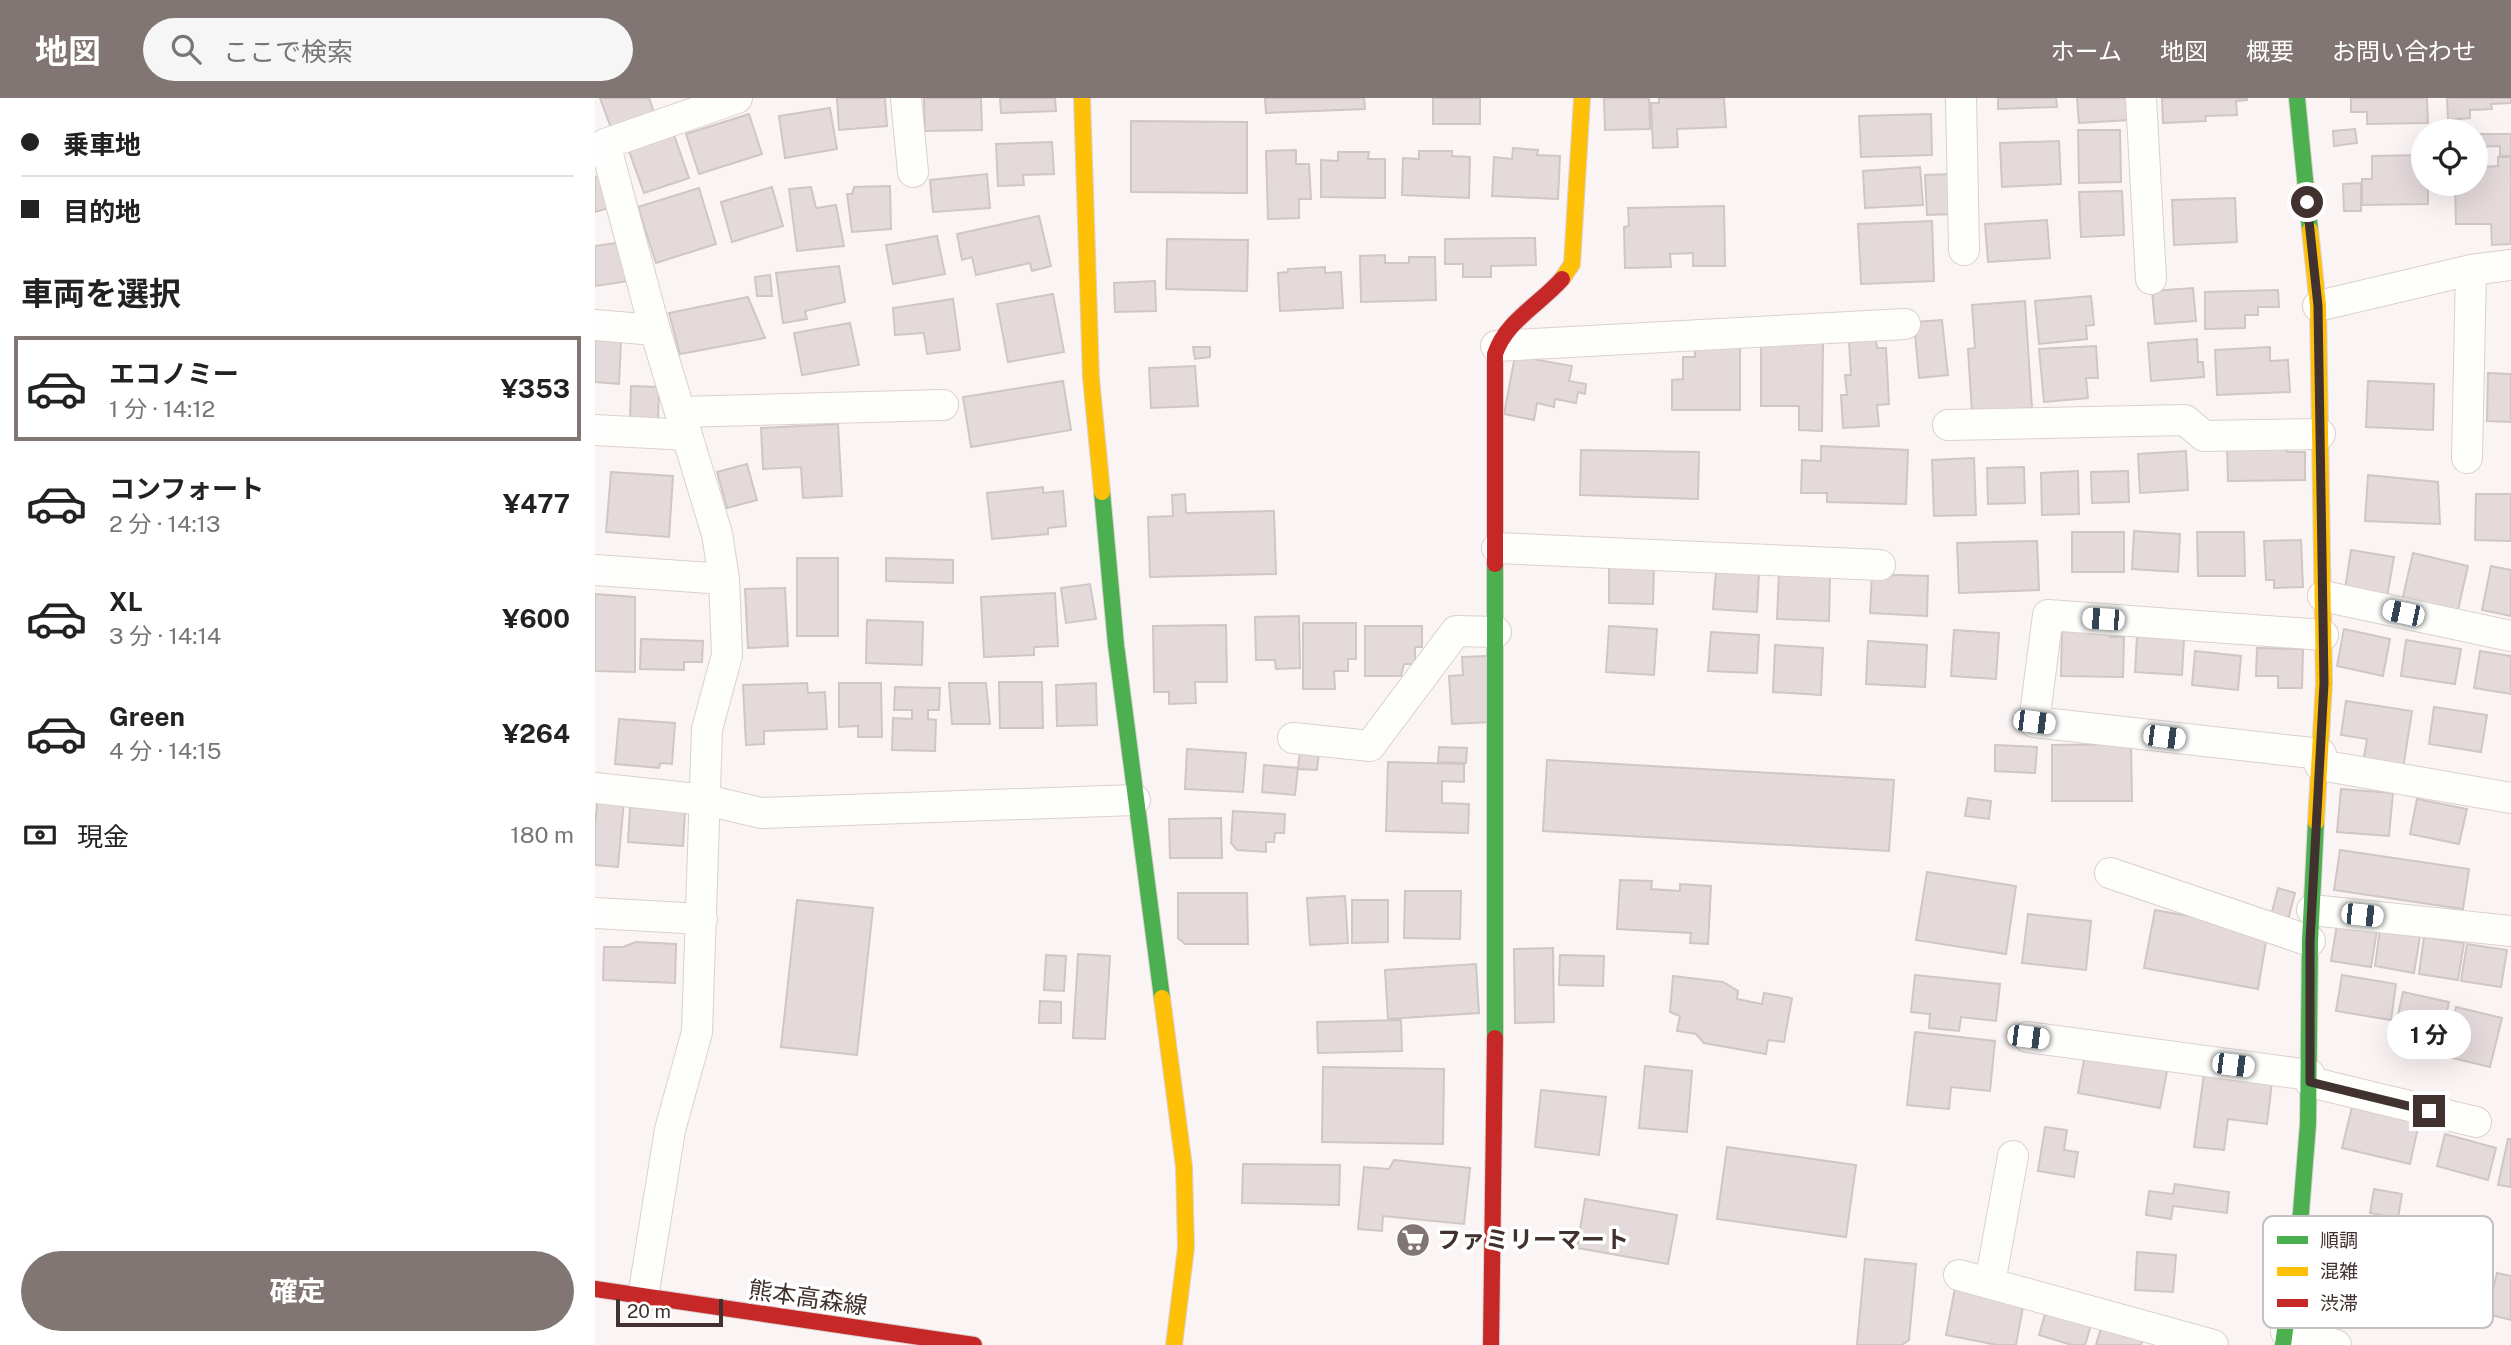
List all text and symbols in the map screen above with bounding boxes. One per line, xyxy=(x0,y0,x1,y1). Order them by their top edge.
search box xyxy=(143,18,633,81)
icon: search xyxy=(167,30,205,68)
text: 地図 xyxy=(35,32,101,70)
text: ここで検索 xyxy=(223,36,353,67)
text: ホーム xyxy=(2051,37,2122,65)
text: 地図 xyxy=(2160,37,2208,65)
text: 概要 xyxy=(2246,37,2294,65)
text: お問い合わせ xyxy=(2332,37,2476,65)
map controls xyxy=(2411,119,2488,196)
button: locate xyxy=(2411,119,2488,196)
text: 乗車地 xyxy=(63,129,141,160)
route start xyxy=(2291,186,2323,218)
text: 目的地 xyxy=(63,196,141,227)
text: 車両を選択 xyxy=(21,275,181,312)
icon: car xyxy=(25,357,88,420)
text: エコノミー xyxy=(109,358,239,389)
text: ¥353 xyxy=(501,373,570,404)
text: 1 分 · 14:12 xyxy=(109,395,215,422)
icon: car xyxy=(25,472,88,535)
text: コンフォート xyxy=(109,473,264,504)
text: ¥477 xyxy=(503,488,570,519)
text: 2 分 · 14:13 xyxy=(109,510,220,537)
text: XL xyxy=(109,586,143,617)
icon: car xyxy=(25,587,88,650)
car xyxy=(2381,598,2426,628)
text: ¥600 xyxy=(502,603,570,634)
car xyxy=(2082,607,2125,631)
text: 3 分 · 14:14 xyxy=(109,622,221,649)
text: Green xyxy=(109,701,185,732)
icon: car xyxy=(25,702,88,765)
car xyxy=(2012,709,2057,735)
text: ¥264 xyxy=(502,718,570,749)
car xyxy=(2142,724,2187,750)
text: 4 分 · 14:15 xyxy=(109,737,221,764)
icon: cash xyxy=(21,816,59,854)
text: 現金 xyxy=(77,821,129,852)
text: 180 m xyxy=(510,821,574,848)
car xyxy=(2341,902,2384,928)
callout: 1 分 xyxy=(2387,1010,2471,1058)
text: 1 分 xyxy=(2410,1021,2448,1048)
car xyxy=(2006,1024,2051,1050)
car xyxy=(2211,1052,2256,1078)
route end xyxy=(2413,1095,2445,1127)
legend xyxy=(2263,1216,2493,1328)
supermarket icon: ファミリーマート xyxy=(1394,1221,1432,1259)
place label: ファミリーマート xyxy=(1437,1225,1629,1253)
text: 順調 xyxy=(2320,1229,2358,1251)
button: 確定 xyxy=(21,1251,574,1331)
text: 混雑 xyxy=(2320,1260,2358,1282)
street label: 熊本高森線 xyxy=(747,1275,870,1319)
text: 渋滞 xyxy=(2320,1292,2358,1314)
scale bar xyxy=(616,1296,723,1328)
text: 20 m xyxy=(627,1300,671,1322)

